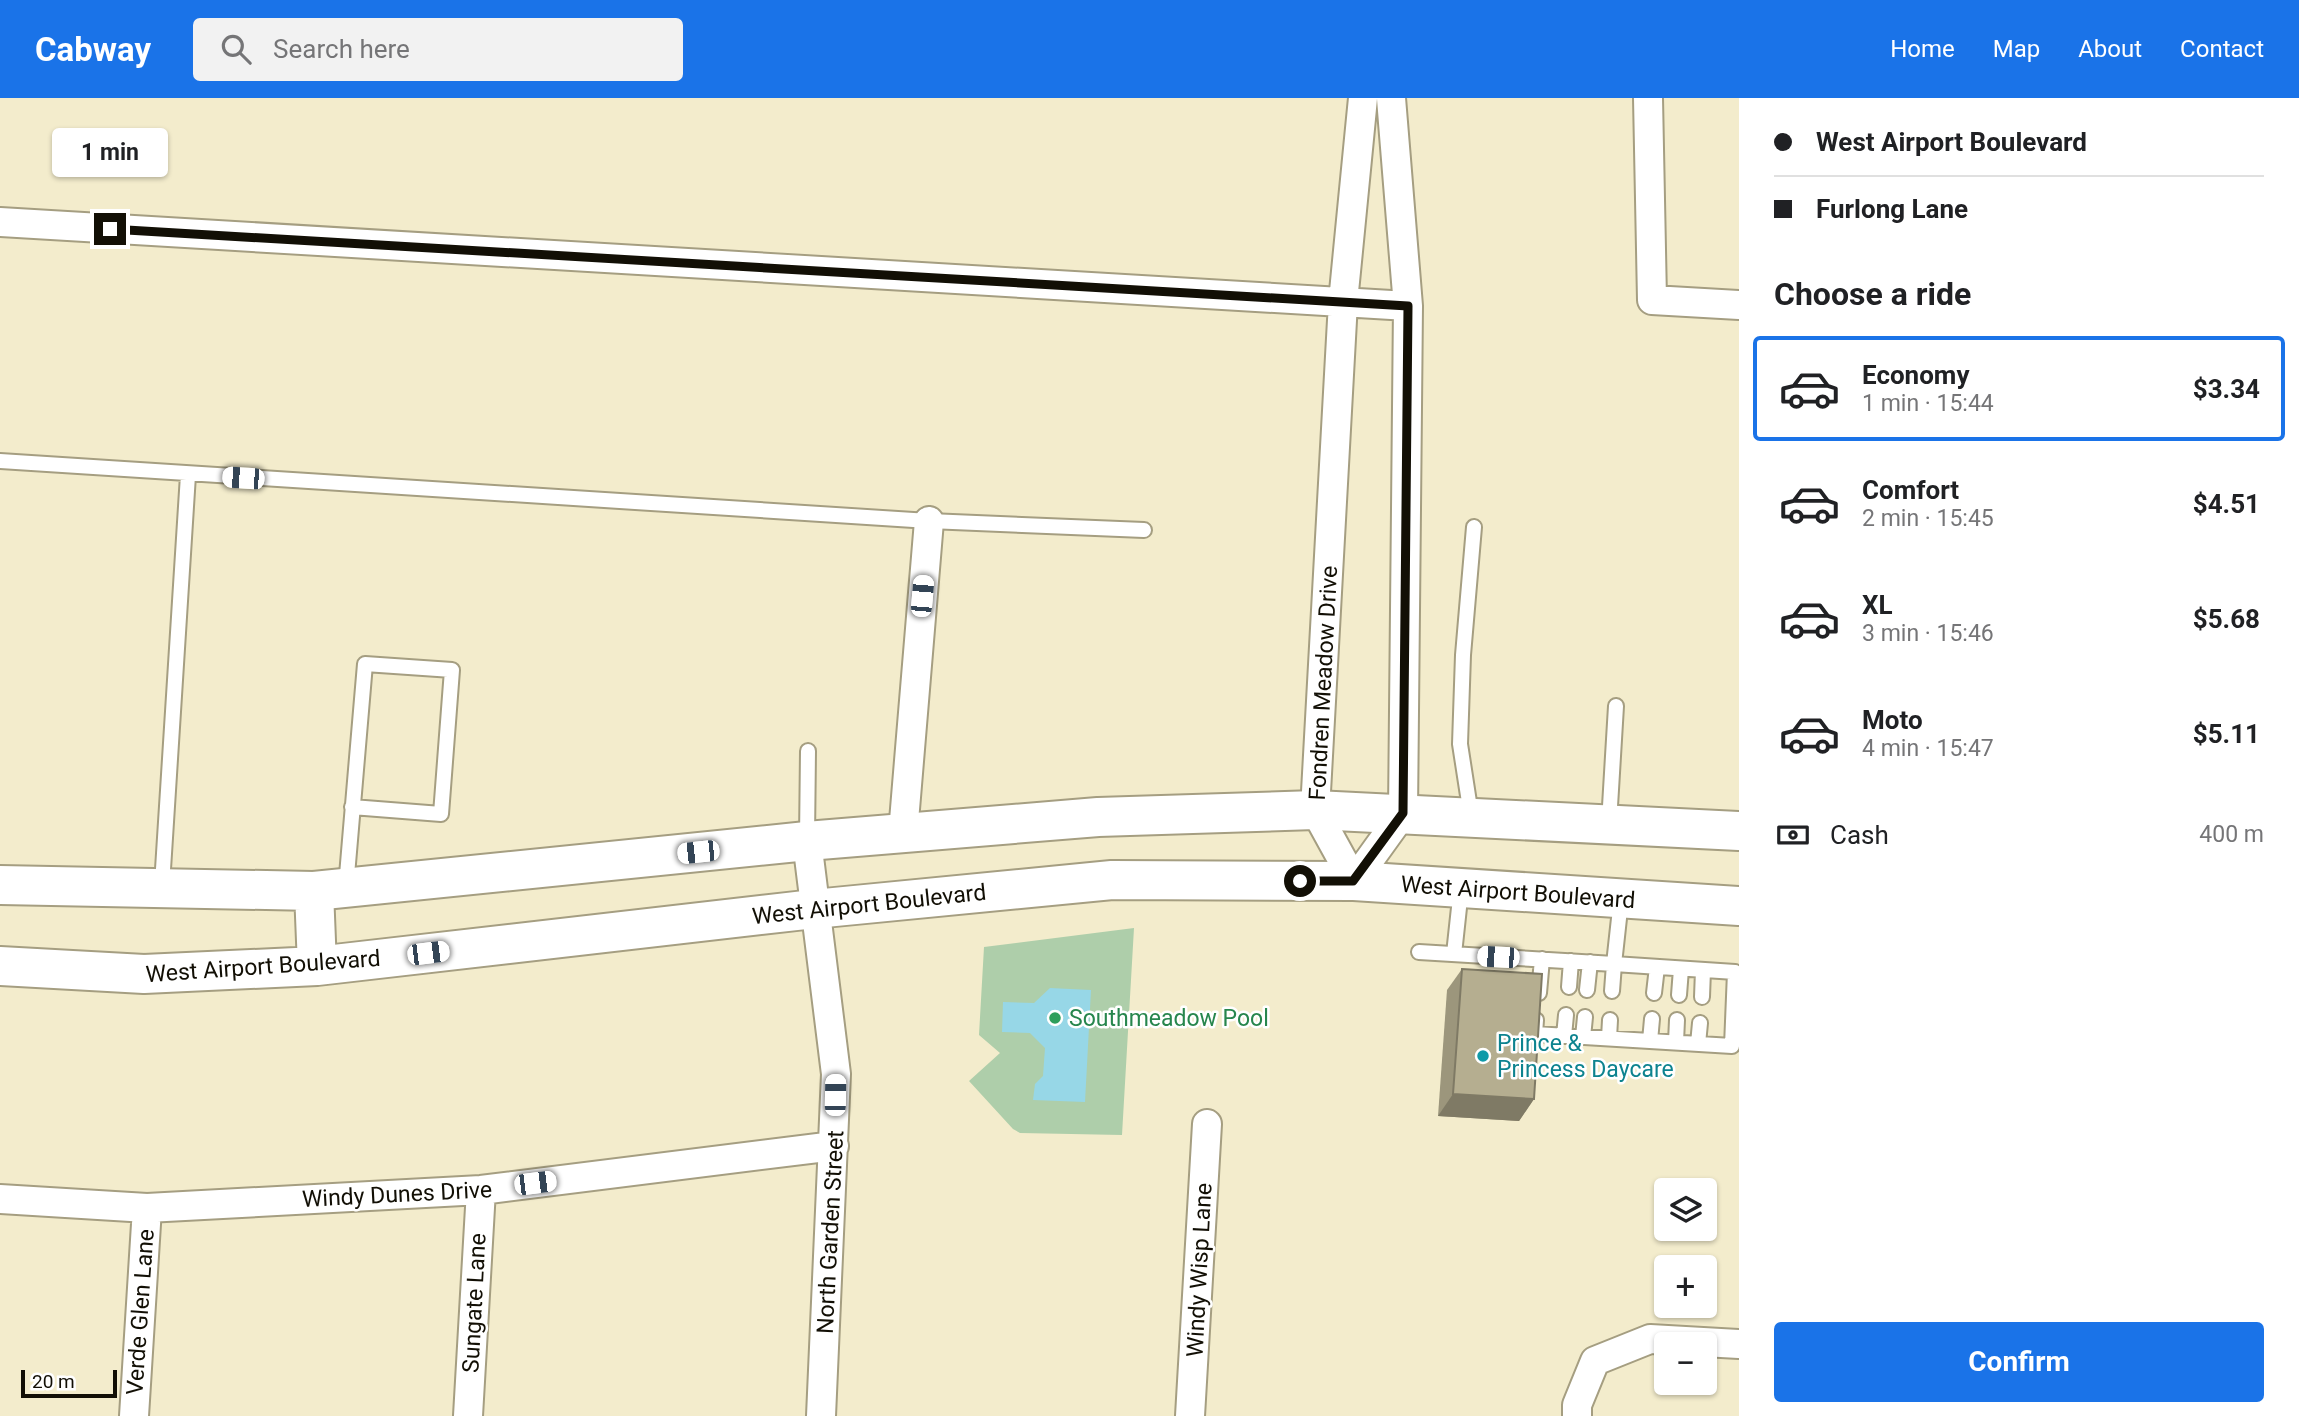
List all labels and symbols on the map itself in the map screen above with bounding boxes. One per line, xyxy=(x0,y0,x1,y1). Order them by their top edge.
callout: 1 min xyxy=(52,128,168,176)
route end xyxy=(94,213,126,245)
car xyxy=(222,466,265,490)
street label: Fondren Meadow Drive xyxy=(1304,565,1343,801)
car xyxy=(910,574,935,618)
car xyxy=(677,839,720,865)
route start xyxy=(1284,865,1316,897)
street label: West Airport Boulevard xyxy=(1400,871,1636,914)
street label: West Airport Boulevard xyxy=(751,879,987,930)
car xyxy=(406,940,451,966)
street label: West Airport Boulevard xyxy=(145,945,381,988)
car xyxy=(1477,945,1520,969)
place label: Southmeadow Pool xyxy=(1069,1005,1269,1032)
marker: Southmeadow Pool xyxy=(1047,1010,1063,1026)
place label: Prince & Princess Daycare xyxy=(1497,1030,1674,1083)
marker: Prince & Princess Daycare xyxy=(1475,1048,1491,1064)
car xyxy=(825,1074,846,1116)
street label: North Garden Street xyxy=(812,1130,849,1334)
car xyxy=(513,1170,558,1196)
street label: Windy Dunes Drive xyxy=(301,1176,493,1213)
street label: Windy Wisp Lane xyxy=(1181,1182,1218,1358)
street label: Verde Glen Lane xyxy=(121,1228,160,1396)
street label: Sungate Lane xyxy=(457,1233,492,1373)
scale bar xyxy=(21,1367,117,1399)

